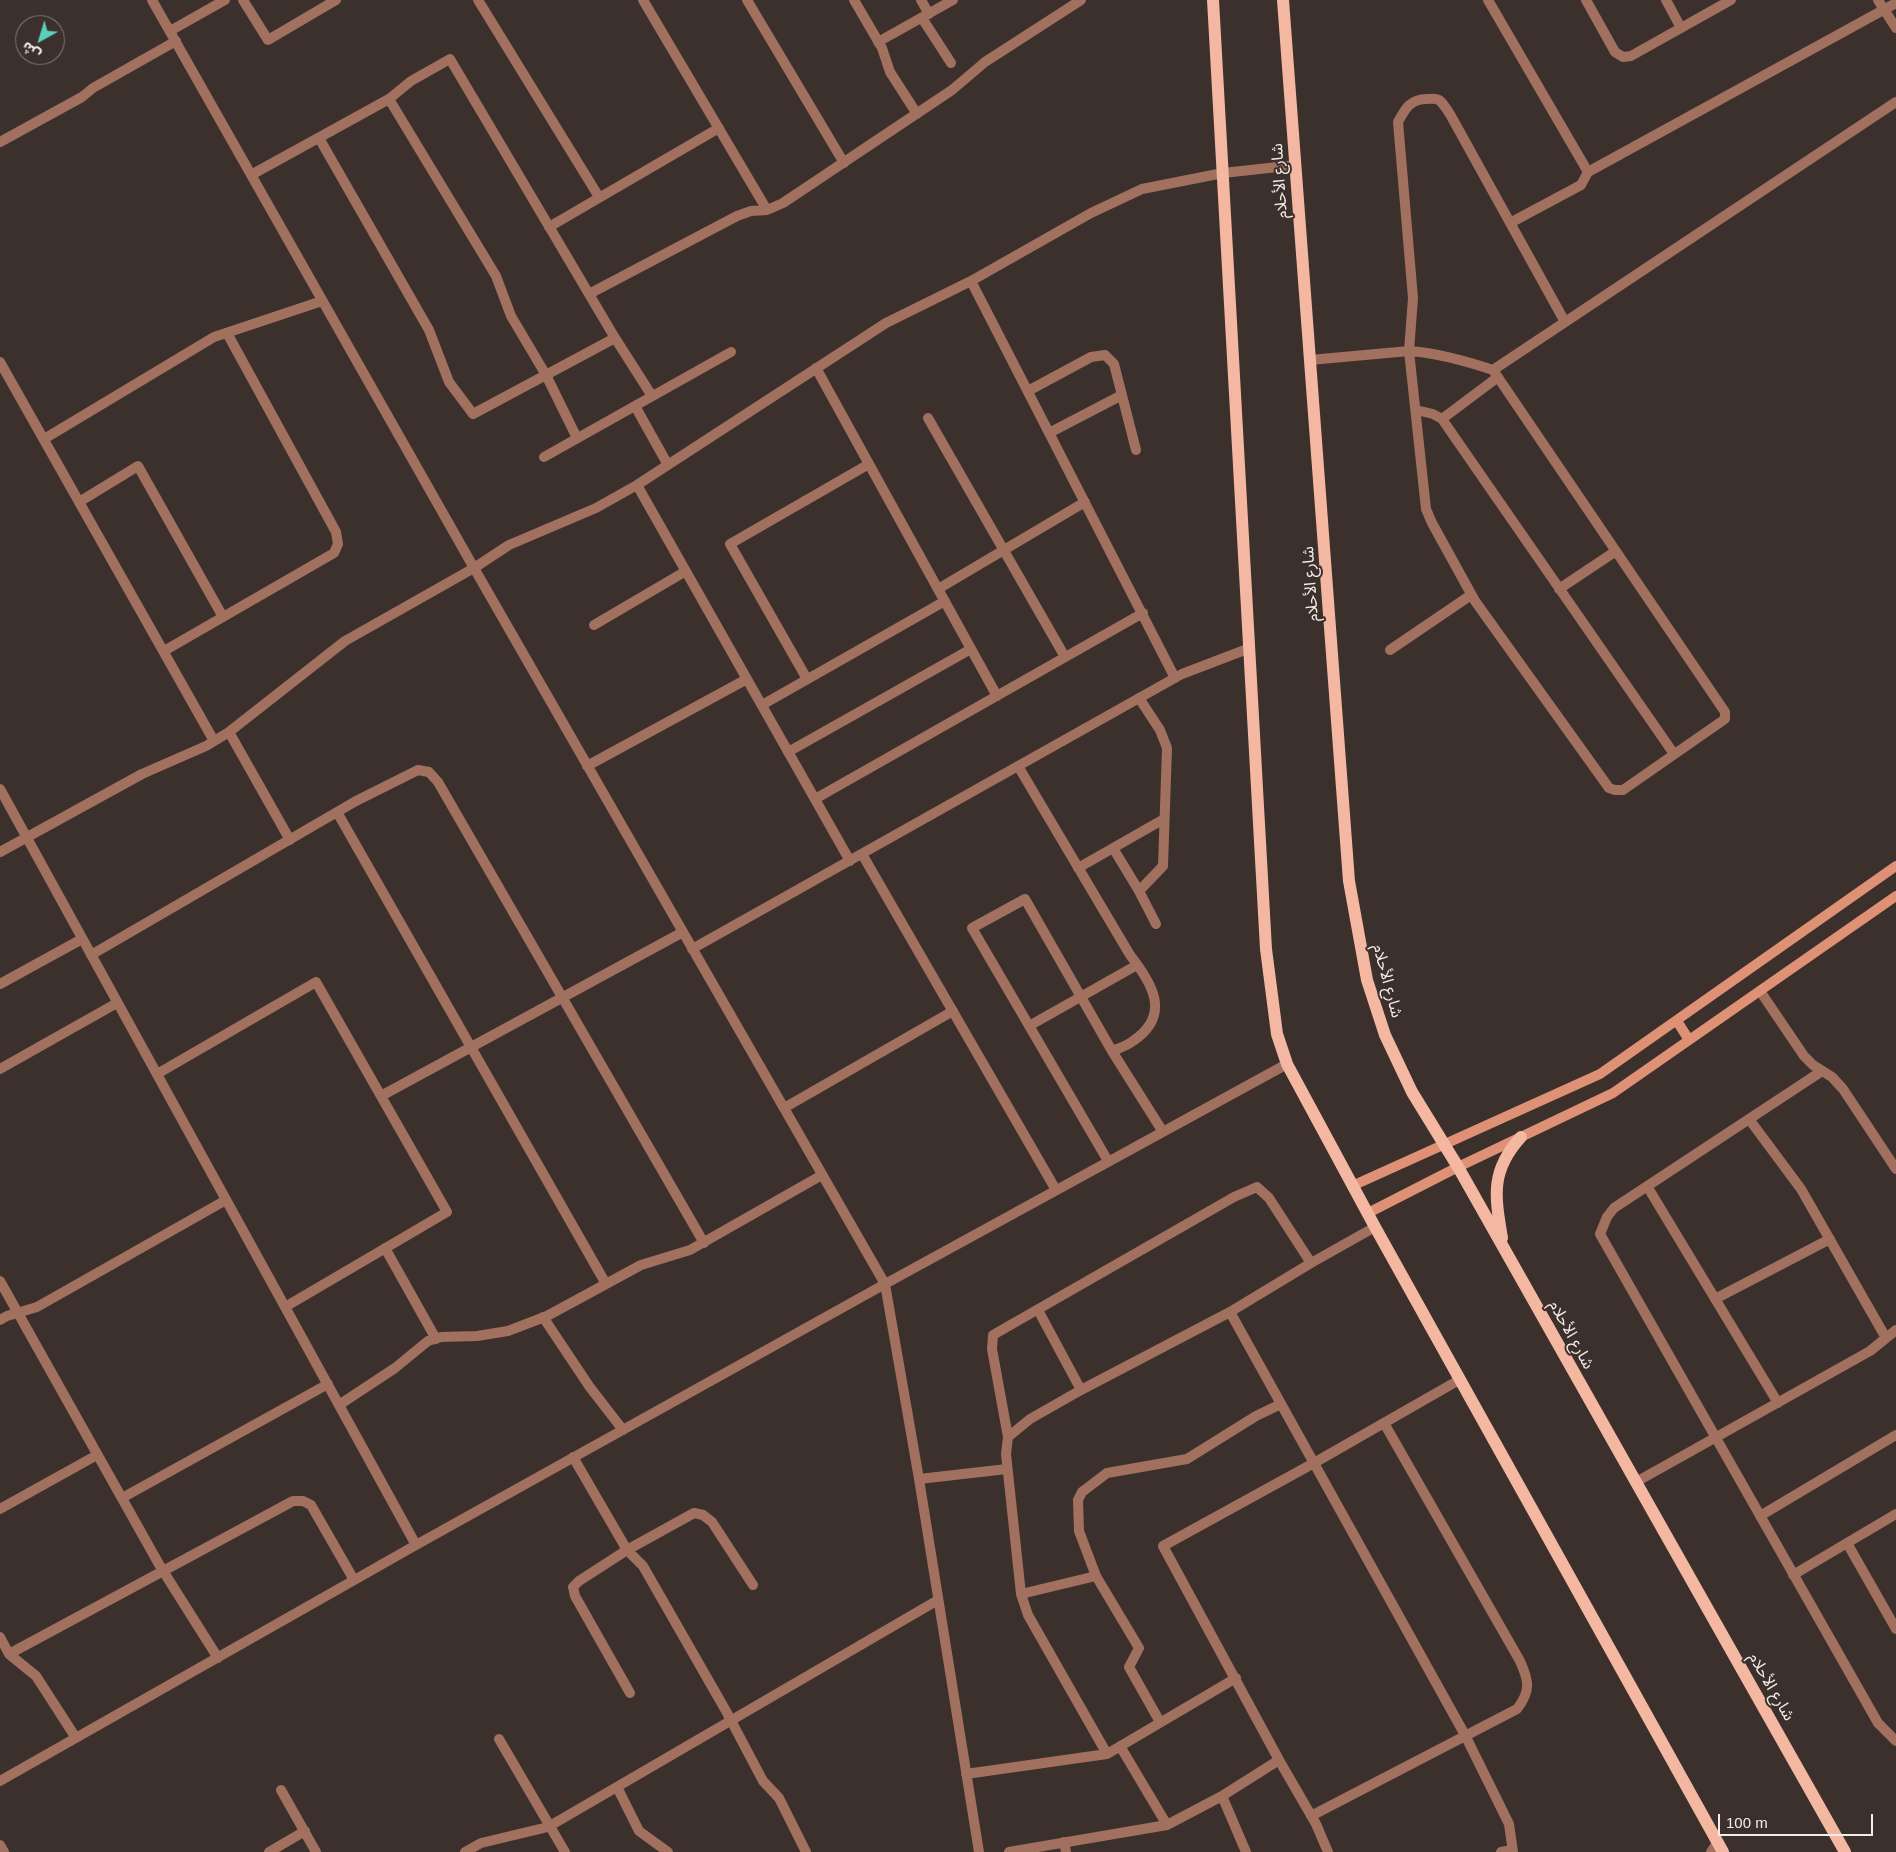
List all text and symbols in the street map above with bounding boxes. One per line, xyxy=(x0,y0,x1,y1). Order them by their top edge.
north arrow xyxy=(15,15,65,65)
text: ش xyxy=(19,39,44,63)
street label: شارع الأحلام xyxy=(1268,143,1292,219)
street label: شارع الأحلام xyxy=(1299,546,1323,622)
street label: شارع الأحلام xyxy=(1368,942,1406,1020)
street label: شارع الأحلام xyxy=(1544,1297,1598,1373)
street label: شارع الأحلام xyxy=(1744,1650,1798,1724)
scale bar xyxy=(1721,1804,1876,1836)
text: 100 m xyxy=(1726,1814,1768,1831)

